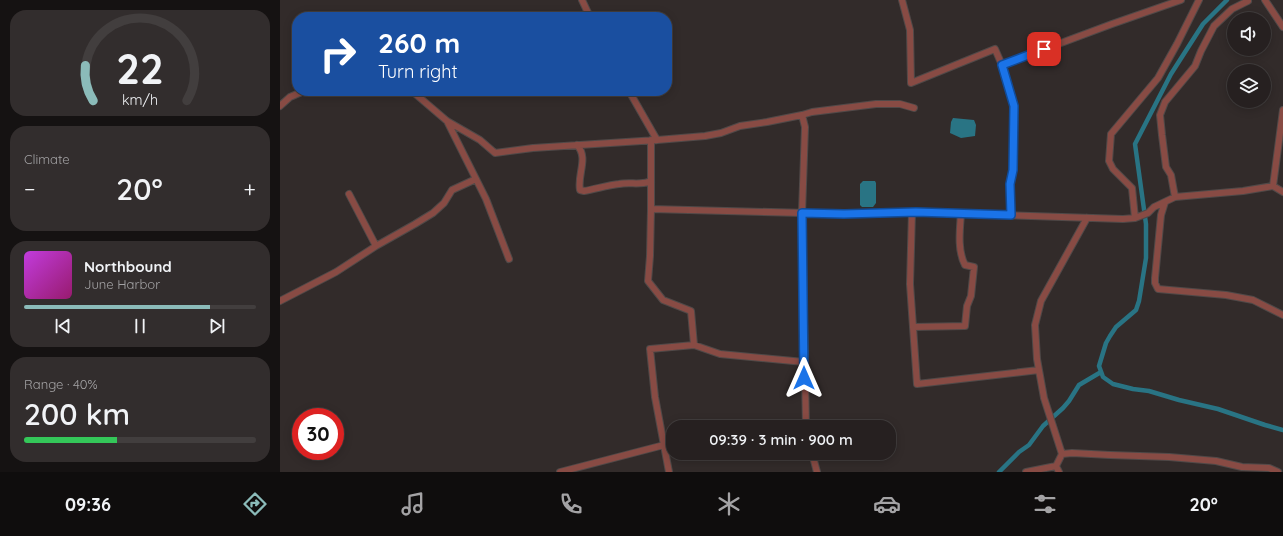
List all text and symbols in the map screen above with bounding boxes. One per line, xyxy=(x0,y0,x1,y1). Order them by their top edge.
map controls xyxy=(1227,12,1271,108)
button: sound xyxy=(1227,12,1271,56)
text: 260 m xyxy=(378,25,460,60)
icon: right xyxy=(312,28,364,80)
pin xyxy=(1027,32,1061,66)
icon: arrive xyxy=(1033,38,1055,60)
text: 22 xyxy=(116,42,164,94)
text: Turn right xyxy=(378,60,458,83)
button: layers xyxy=(1227,64,1271,108)
text: km/h xyxy=(122,90,158,108)
text: Climate xyxy=(24,151,70,167)
text: 20° xyxy=(116,170,163,208)
text: − xyxy=(24,175,35,203)
text: + xyxy=(244,175,256,203)
text: Northbound xyxy=(84,257,172,276)
text: June Harbor xyxy=(84,276,160,292)
icon: previous xyxy=(52,315,74,337)
icon: pause xyxy=(129,315,151,337)
icon: next xyxy=(206,315,228,337)
position arrow xyxy=(783,357,825,399)
text: Range · 40% xyxy=(24,376,98,392)
text: 200 km xyxy=(24,395,130,433)
speed limit sign: 30 xyxy=(292,408,344,460)
text: 09:39 · 3 min · 900 m xyxy=(709,430,853,449)
icon: directions xyxy=(241,490,269,518)
icon: music xyxy=(399,490,427,518)
icon: phone xyxy=(557,490,585,518)
icon: climate xyxy=(715,490,743,518)
icon: car xyxy=(873,490,901,518)
icon: filters xyxy=(1031,490,1059,518)
text: 09:36 xyxy=(65,493,111,516)
text: 20° xyxy=(1190,493,1218,516)

